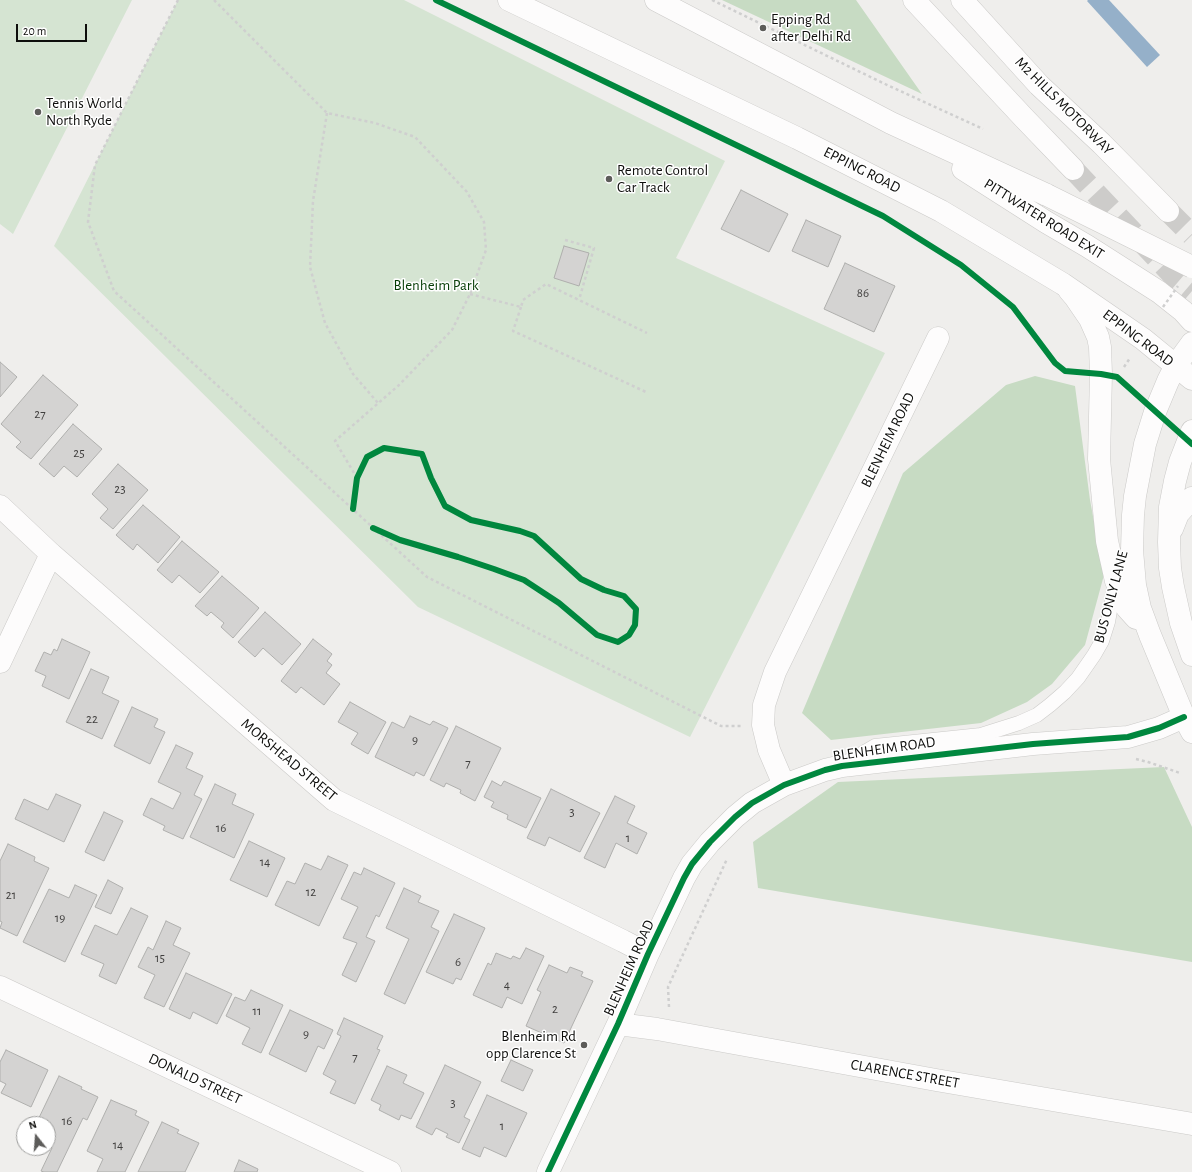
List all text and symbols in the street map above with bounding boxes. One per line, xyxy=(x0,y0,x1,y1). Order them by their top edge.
place label: Epping Rd after Delhi Rd xyxy=(771,10,851,45)
scale bar xyxy=(18,16,89,42)
marker: Epping Rd after Delhi Rd xyxy=(758,23,768,33)
text: 20 m xyxy=(23,25,46,37)
street label: M2 HILLS MOTORWAY xyxy=(1011,53,1117,159)
place label: Tennis World North Ryde xyxy=(46,94,123,129)
marker: Tennis World North Ryde xyxy=(33,107,43,117)
street label: EPPING ROAD xyxy=(820,143,904,197)
place label: Remote Control Car Track xyxy=(617,161,708,196)
marker: Remote Control Car Track xyxy=(604,174,614,184)
street label: PITTWATER ROAD EXIT xyxy=(981,175,1107,263)
park label: Blenheim Park xyxy=(393,276,479,294)
house number: 86 xyxy=(857,285,869,301)
street label: EPPING ROAD xyxy=(1099,305,1177,371)
street label: BLENHEIM ROAD xyxy=(857,390,919,490)
house number: 27 xyxy=(34,406,46,422)
house number: 25 xyxy=(73,445,85,461)
house number: 23 xyxy=(114,481,126,497)
street label: BUS ONLY LANE xyxy=(1090,549,1132,645)
house number: 22 xyxy=(86,711,98,727)
street label: MORSHEAD STREET xyxy=(237,715,341,805)
house number: 9 xyxy=(412,732,418,748)
street label: BLENHEIM ROAD xyxy=(832,733,936,765)
house number: 7 xyxy=(465,755,471,771)
house number: 3 xyxy=(569,804,575,820)
house number: 16 xyxy=(216,820,226,836)
house number: 1 xyxy=(626,830,630,846)
house number: 14 xyxy=(260,854,270,870)
house number: 12 xyxy=(306,884,316,900)
house number: 21 xyxy=(6,887,16,903)
house number: 19 xyxy=(55,910,65,926)
street label: BLENHEIM ROAD xyxy=(600,917,658,1019)
house number: 15 xyxy=(155,950,165,966)
house number: 6 xyxy=(455,954,461,970)
house number: 4 xyxy=(504,977,510,993)
house number: 2 xyxy=(552,1001,558,1017)
house number: 11 xyxy=(253,1003,261,1019)
house number: 9 xyxy=(303,1026,309,1042)
place label: Blenheim Rd opp Clarence St xyxy=(486,1027,576,1062)
marker: Blenheim Rd opp Clarence St xyxy=(579,1040,589,1050)
house number: 7 xyxy=(352,1049,358,1065)
street label: DONALD STREET xyxy=(145,1050,245,1108)
street label: CLARENCE STREET xyxy=(849,1056,961,1092)
house number: 3 xyxy=(450,1095,456,1111)
house number: 16 xyxy=(62,1113,72,1129)
north arrow xyxy=(16,1116,56,1156)
house number: 1 xyxy=(500,1118,504,1134)
text: N xyxy=(27,1119,38,1131)
house number: 14 xyxy=(113,1137,123,1153)

